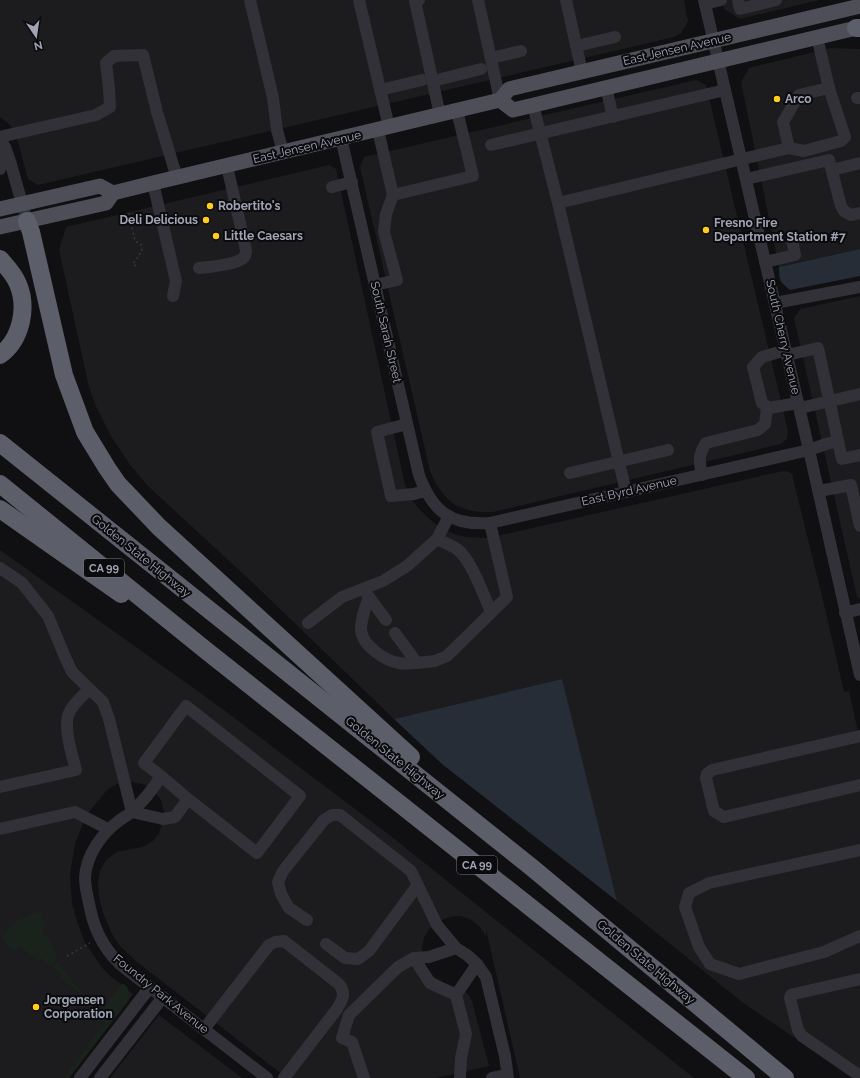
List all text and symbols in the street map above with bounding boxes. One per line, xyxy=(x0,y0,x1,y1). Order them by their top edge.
north arrow xyxy=(16,16,56,56)
street label: East Jensen Avenue xyxy=(621,30,733,68)
text: N xyxy=(33,38,44,53)
place label: Arco xyxy=(785,92,812,106)
marker: Arco xyxy=(772,94,782,104)
street label: East Jensen Avenue xyxy=(251,128,363,166)
place label: Robertito's xyxy=(218,199,280,213)
marker: Robertito's xyxy=(205,201,215,211)
place label: Deli Delicious xyxy=(119,213,198,227)
marker: Deli Delicious xyxy=(201,215,211,225)
place label: Fresno Fire Department Station #7 xyxy=(714,216,846,244)
marker: Fresno Fire Department Station #7 xyxy=(701,225,711,235)
place label: Little Caesars xyxy=(224,229,303,243)
marker: Little Caesars xyxy=(211,231,221,241)
street label: South Cherry Avenue xyxy=(763,278,803,396)
street label: South Sarah Street xyxy=(368,280,404,384)
street label: East Byrd Avenue xyxy=(580,473,678,509)
street label: Golden State Highway xyxy=(89,512,194,601)
road number: CA 99 xyxy=(84,559,124,577)
street label: Golden State Highway xyxy=(343,714,448,803)
road number: CA 99 xyxy=(457,856,497,874)
street label: Golden State Highway xyxy=(594,917,698,1007)
street label: Foundry Park Avenue xyxy=(111,951,211,1037)
place label: Jorgensen Corporation xyxy=(44,993,113,1021)
marker: Jorgensen Corporation xyxy=(31,1002,41,1012)

